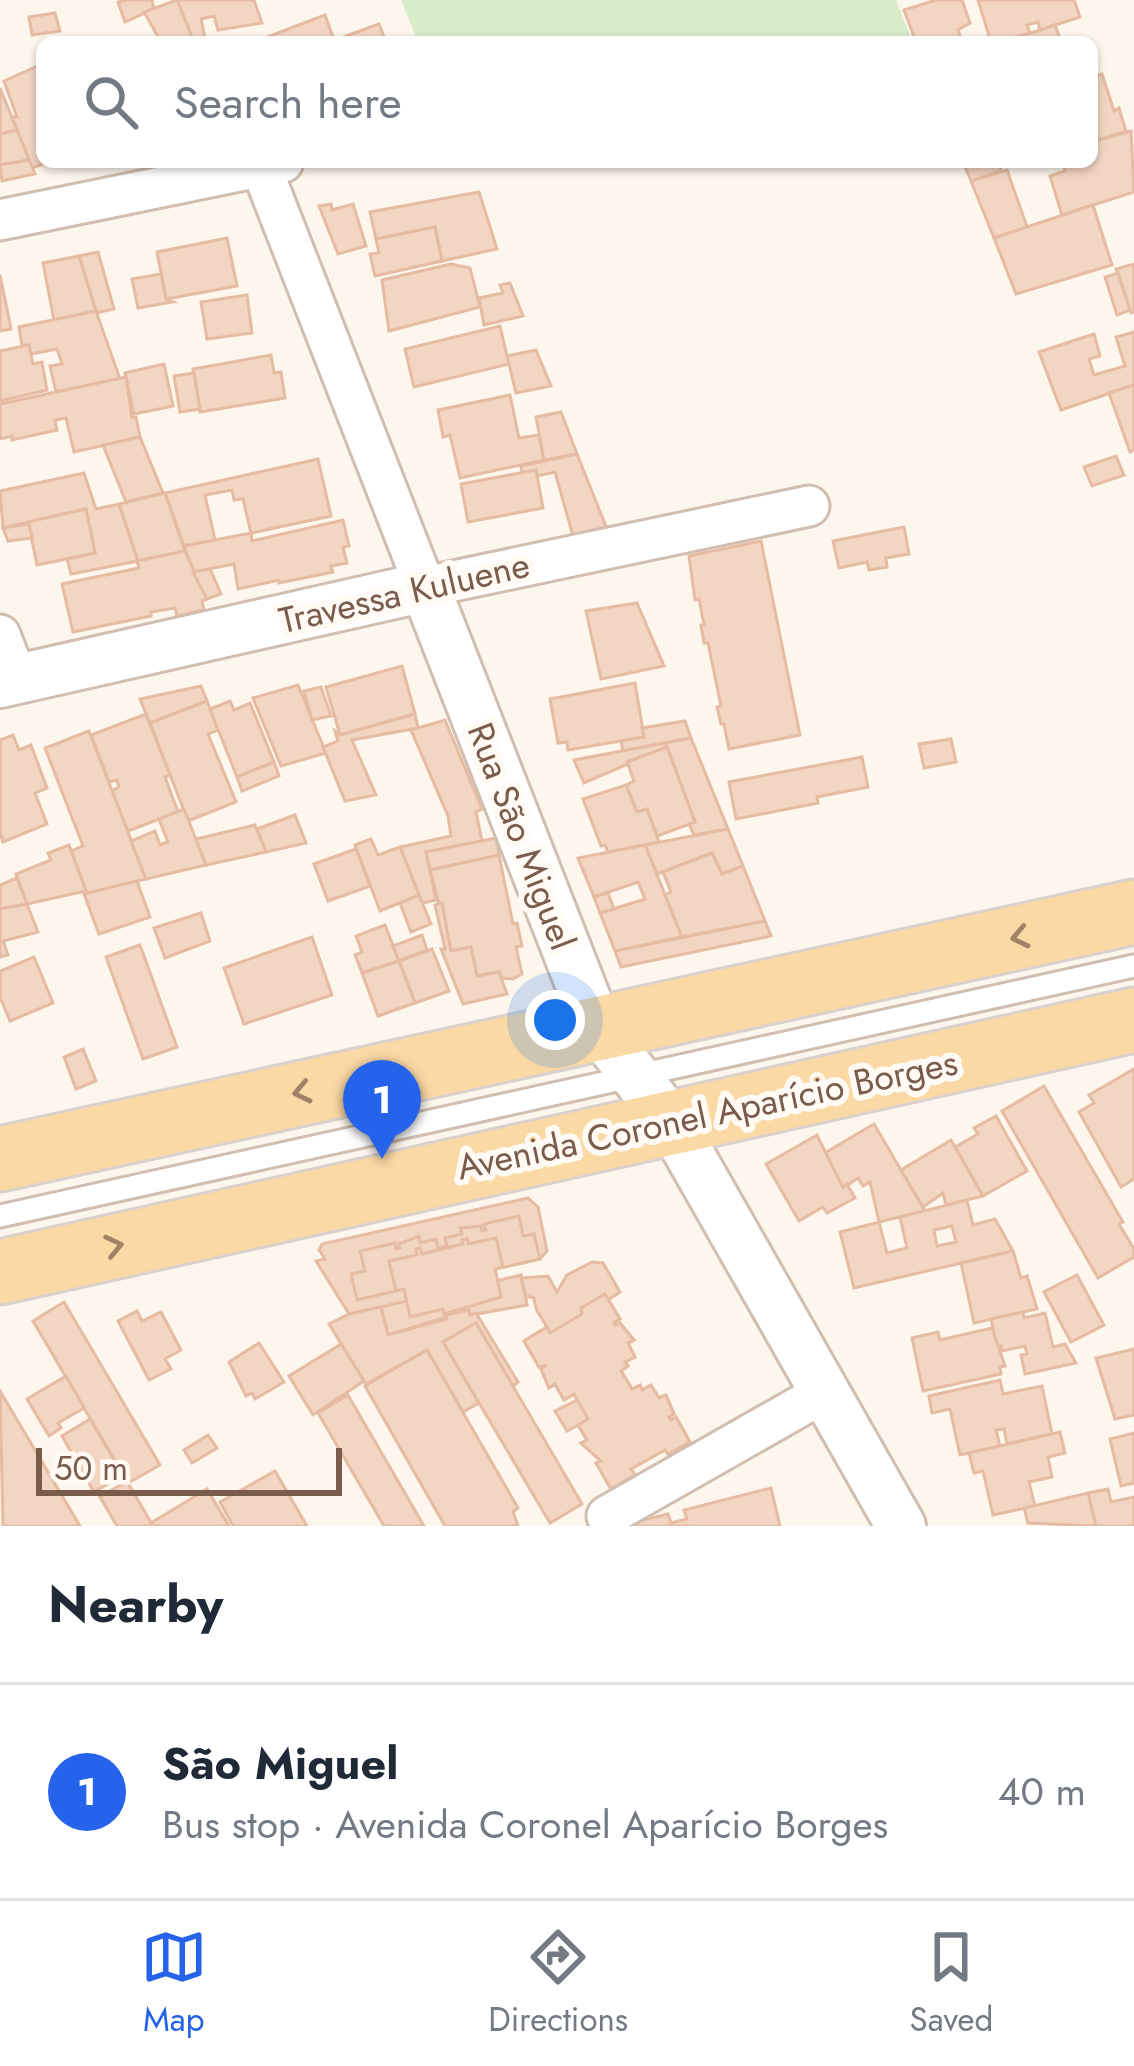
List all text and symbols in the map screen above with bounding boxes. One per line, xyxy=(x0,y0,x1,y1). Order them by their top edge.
search box xyxy=(36,36,1098,168)
icon: search xyxy=(78,69,144,135)
text: Search here xyxy=(174,70,402,135)
street label: Travessa Kuluene xyxy=(274,538,534,646)
street label: Rua São Miguel xyxy=(455,715,589,957)
one-way arrow xyxy=(1010,923,1030,948)
your location xyxy=(525,990,585,1050)
street label: Avenida Coronel Aparício Borges xyxy=(452,1036,962,1192)
pin: 1 xyxy=(343,1060,421,1159)
one-way arrow xyxy=(293,1079,313,1104)
one-way arrow xyxy=(104,1235,124,1260)
scale bar xyxy=(36,1442,342,1495)
text: 50 m xyxy=(54,1445,128,1492)
text: Nearby xyxy=(48,1567,223,1641)
text: São Miguel xyxy=(162,1731,398,1796)
text: 1 xyxy=(77,1763,97,1820)
text: 40 m xyxy=(998,1763,1086,1820)
text: Bus stop · Avenida Coronel Aparício Borges xyxy=(162,1796,888,1853)
tab: Map xyxy=(141,1924,207,2043)
tab: Directions xyxy=(488,1924,628,2043)
tab: Saved xyxy=(910,1924,993,2043)

